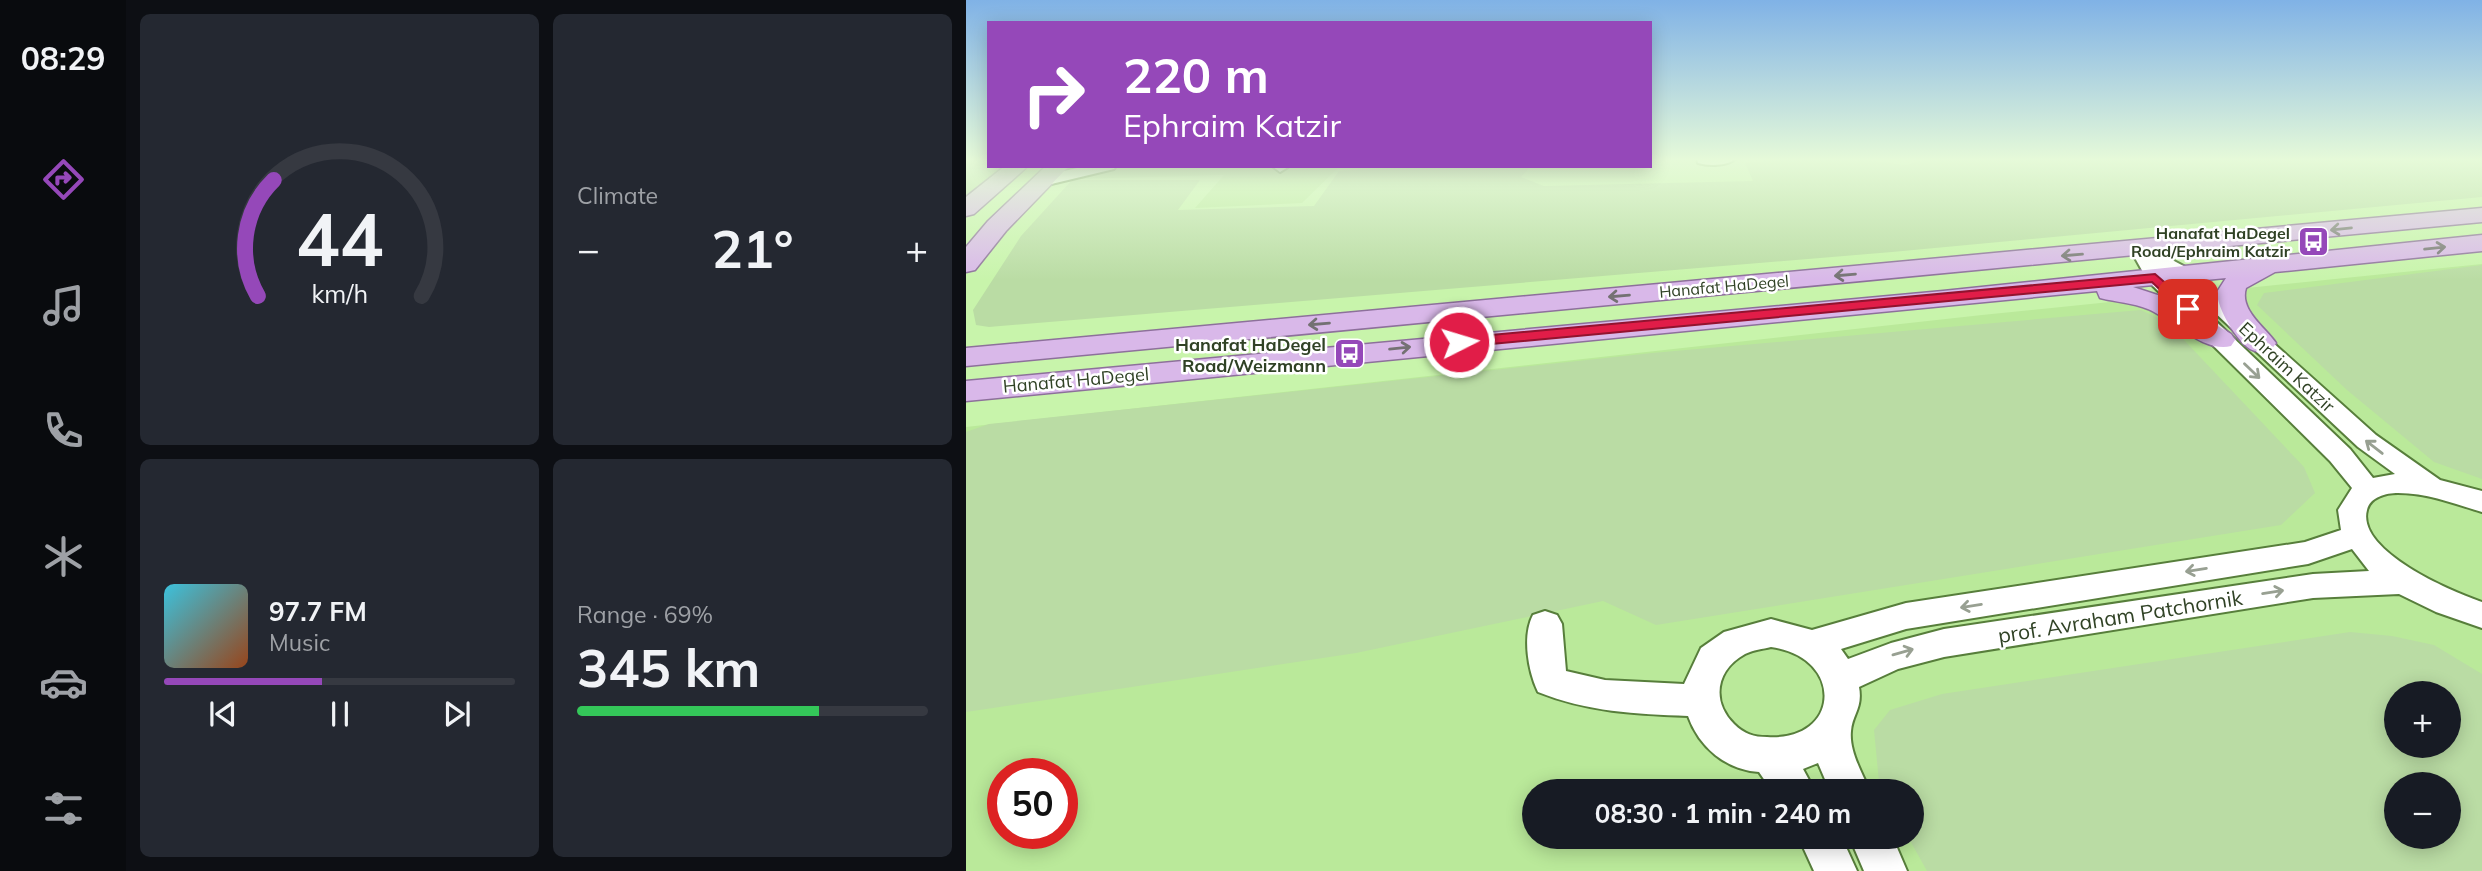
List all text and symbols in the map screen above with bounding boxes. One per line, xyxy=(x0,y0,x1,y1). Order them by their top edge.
text: 08:29 xyxy=(21,38,105,78)
text: 220 m xyxy=(1123,44,1269,105)
icon: right xyxy=(1008,49,1099,140)
text: Ephraim Katzir xyxy=(1123,105,1341,145)
icon: directions xyxy=(39,155,88,204)
text: Climate xyxy=(577,181,658,210)
text: 44 xyxy=(296,193,383,284)
text: 21° xyxy=(711,216,794,281)
place label: Hanafat HaDegel Road/Ephraim Katzir xyxy=(2131,223,2291,261)
one-way arrow xyxy=(2330,223,2353,236)
text: − xyxy=(577,225,600,273)
text: + xyxy=(905,225,928,273)
bus stop icon: Hanafat HaDegel Road/Ephraim Katzir xyxy=(2296,225,2330,259)
one-way arrow xyxy=(2423,241,2446,254)
one-way arrow xyxy=(2061,249,2084,262)
one-way arrow xyxy=(1835,269,1857,282)
street label: Hanafat HaDegel xyxy=(1658,270,1790,302)
text: km/h xyxy=(311,277,368,308)
pin xyxy=(2158,279,2218,339)
icon: music xyxy=(39,281,88,330)
one-way arrow xyxy=(1608,290,1631,303)
icon: arrive xyxy=(2169,290,2207,328)
position arrow xyxy=(1422,305,1496,379)
one-way arrow xyxy=(1308,317,1331,330)
street label: Ephraim Katzir xyxy=(2234,317,2340,418)
place label: Hanafat HaDegel Road/Weizmann xyxy=(1175,333,1326,377)
bus stop icon: Hanafat HaDegel Road/Weizmann xyxy=(1332,337,1366,371)
one-way arrow xyxy=(1388,341,1410,354)
street label: Hanafat HaDegel xyxy=(1002,362,1150,398)
one-way arrow xyxy=(2243,362,2260,379)
icon: phone xyxy=(39,406,88,455)
one-way arrow xyxy=(2365,439,2384,454)
icon: climate xyxy=(39,532,88,581)
one-way arrow xyxy=(2185,564,2208,577)
street label: prof. Avraham Patchornik xyxy=(1996,584,2244,648)
one-way arrow xyxy=(2261,586,2284,599)
text: 97.7 FM xyxy=(269,595,367,628)
text: Range · 69% xyxy=(577,600,713,629)
one-way arrow xyxy=(1961,600,1983,613)
text: Music xyxy=(269,628,330,657)
text: 345 km xyxy=(577,635,760,700)
one-way arrow xyxy=(1892,645,1914,658)
icon: car xyxy=(39,658,88,707)
map controls xyxy=(2384,681,2461,849)
button: + xyxy=(2384,681,2461,758)
icon: previous xyxy=(204,695,242,733)
icon: pause xyxy=(321,695,359,733)
icon: next xyxy=(438,695,476,733)
speed limit sign: 50 xyxy=(987,758,1078,849)
button: − xyxy=(2384,772,2461,849)
icon: filters xyxy=(39,784,88,833)
text: 08:30 · 1 min · 240 m xyxy=(1595,797,1851,830)

